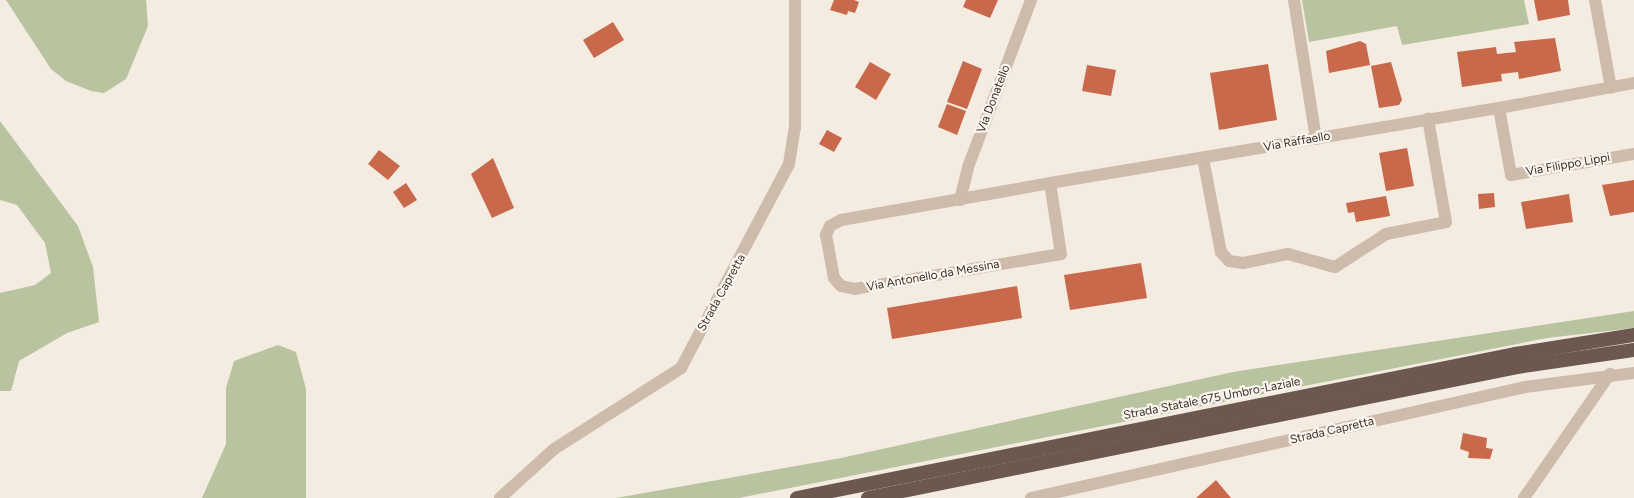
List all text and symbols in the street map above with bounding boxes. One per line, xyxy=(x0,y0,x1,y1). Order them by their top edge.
street label: Via Donatello xyxy=(974,63,1014,135)
street label: Via Raffaello xyxy=(1262,129,1332,155)
street label: Via Filippo Lippi xyxy=(1525,151,1611,179)
street label: Strada Capretta xyxy=(695,252,749,334)
street label: Via Antonello da Messina xyxy=(866,257,1000,295)
street label: Strada Statale 675 Umbro-Laziale xyxy=(1122,375,1302,423)
street label: Strada Capretta xyxy=(1289,414,1375,448)

